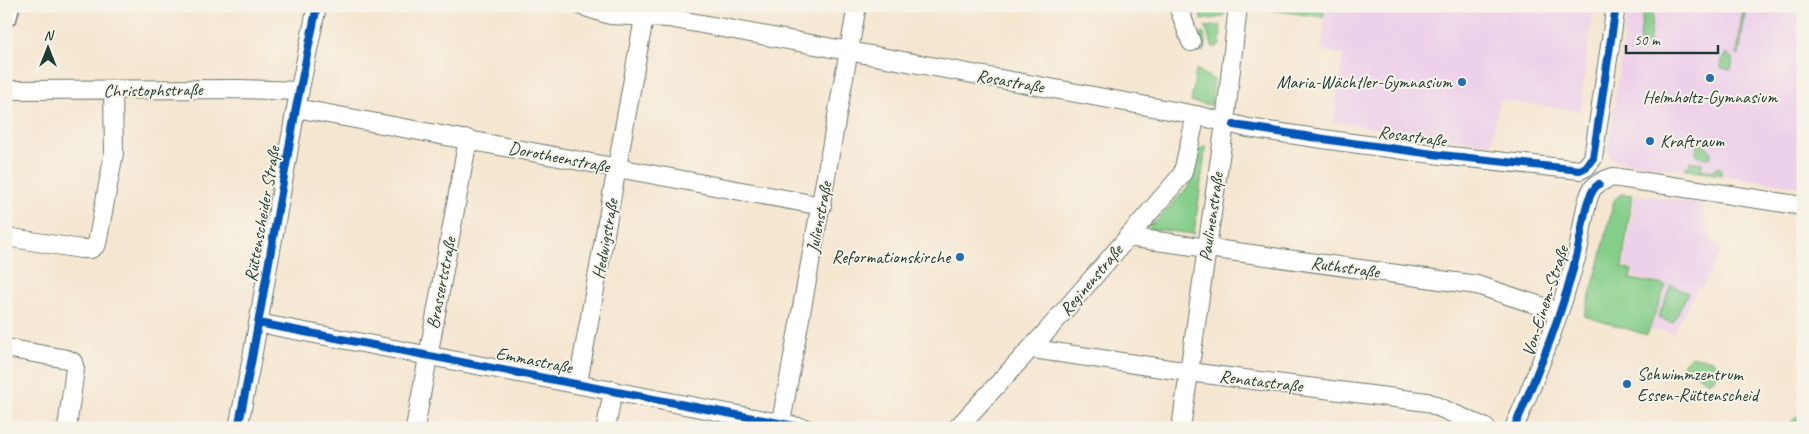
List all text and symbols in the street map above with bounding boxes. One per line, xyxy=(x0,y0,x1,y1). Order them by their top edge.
north arrow xyxy=(22,22,72,72)
scale bar xyxy=(1626,22,1719,54)
text: N xyxy=(44,27,55,44)
text: 50 m xyxy=(1634,31,1661,50)
street label: Rosastraße xyxy=(975,64,1047,98)
place label: Maria-Wächtler-Gymnasium xyxy=(1276,71,1453,93)
marker: Helmholtz-Gymnasium xyxy=(1704,72,1716,84)
marker: Maria-Wächtler-Gymnasium xyxy=(1456,76,1468,88)
street label: Christophstraße xyxy=(103,78,204,102)
place label: Helmholtz-Gymnasium xyxy=(1643,86,1778,108)
street label: Rosastraße xyxy=(1377,120,1448,152)
place label: Kraftraum xyxy=(1660,130,1725,152)
marker: Kraftraum xyxy=(1644,135,1656,147)
street label: Dorotheenstraße xyxy=(507,136,613,178)
street label: Rüttenscheider Straße xyxy=(239,143,285,283)
street label: Paulinenstraße xyxy=(1194,170,1228,263)
street label: Julienstraße xyxy=(801,179,837,255)
street label: Hedwigstraße xyxy=(587,196,623,281)
street label: Brassertstraße xyxy=(421,234,461,331)
street label: Reginenstraße xyxy=(1055,239,1128,320)
street label: Von-Einem-Straße xyxy=(1517,242,1574,359)
place label: Reformationskirche xyxy=(832,246,951,268)
marker: Reformationskirche xyxy=(954,251,966,263)
street label: Ruthstraße xyxy=(1309,251,1382,283)
street label: Emmastraße xyxy=(494,342,575,378)
place label: Schwimmzentrum Essen-Rüttenscheid xyxy=(1637,363,1761,406)
street label: Renatastraße xyxy=(1218,365,1305,397)
marker: Schwimmzentrum Essen-Rüttenscheid xyxy=(1621,378,1633,390)

